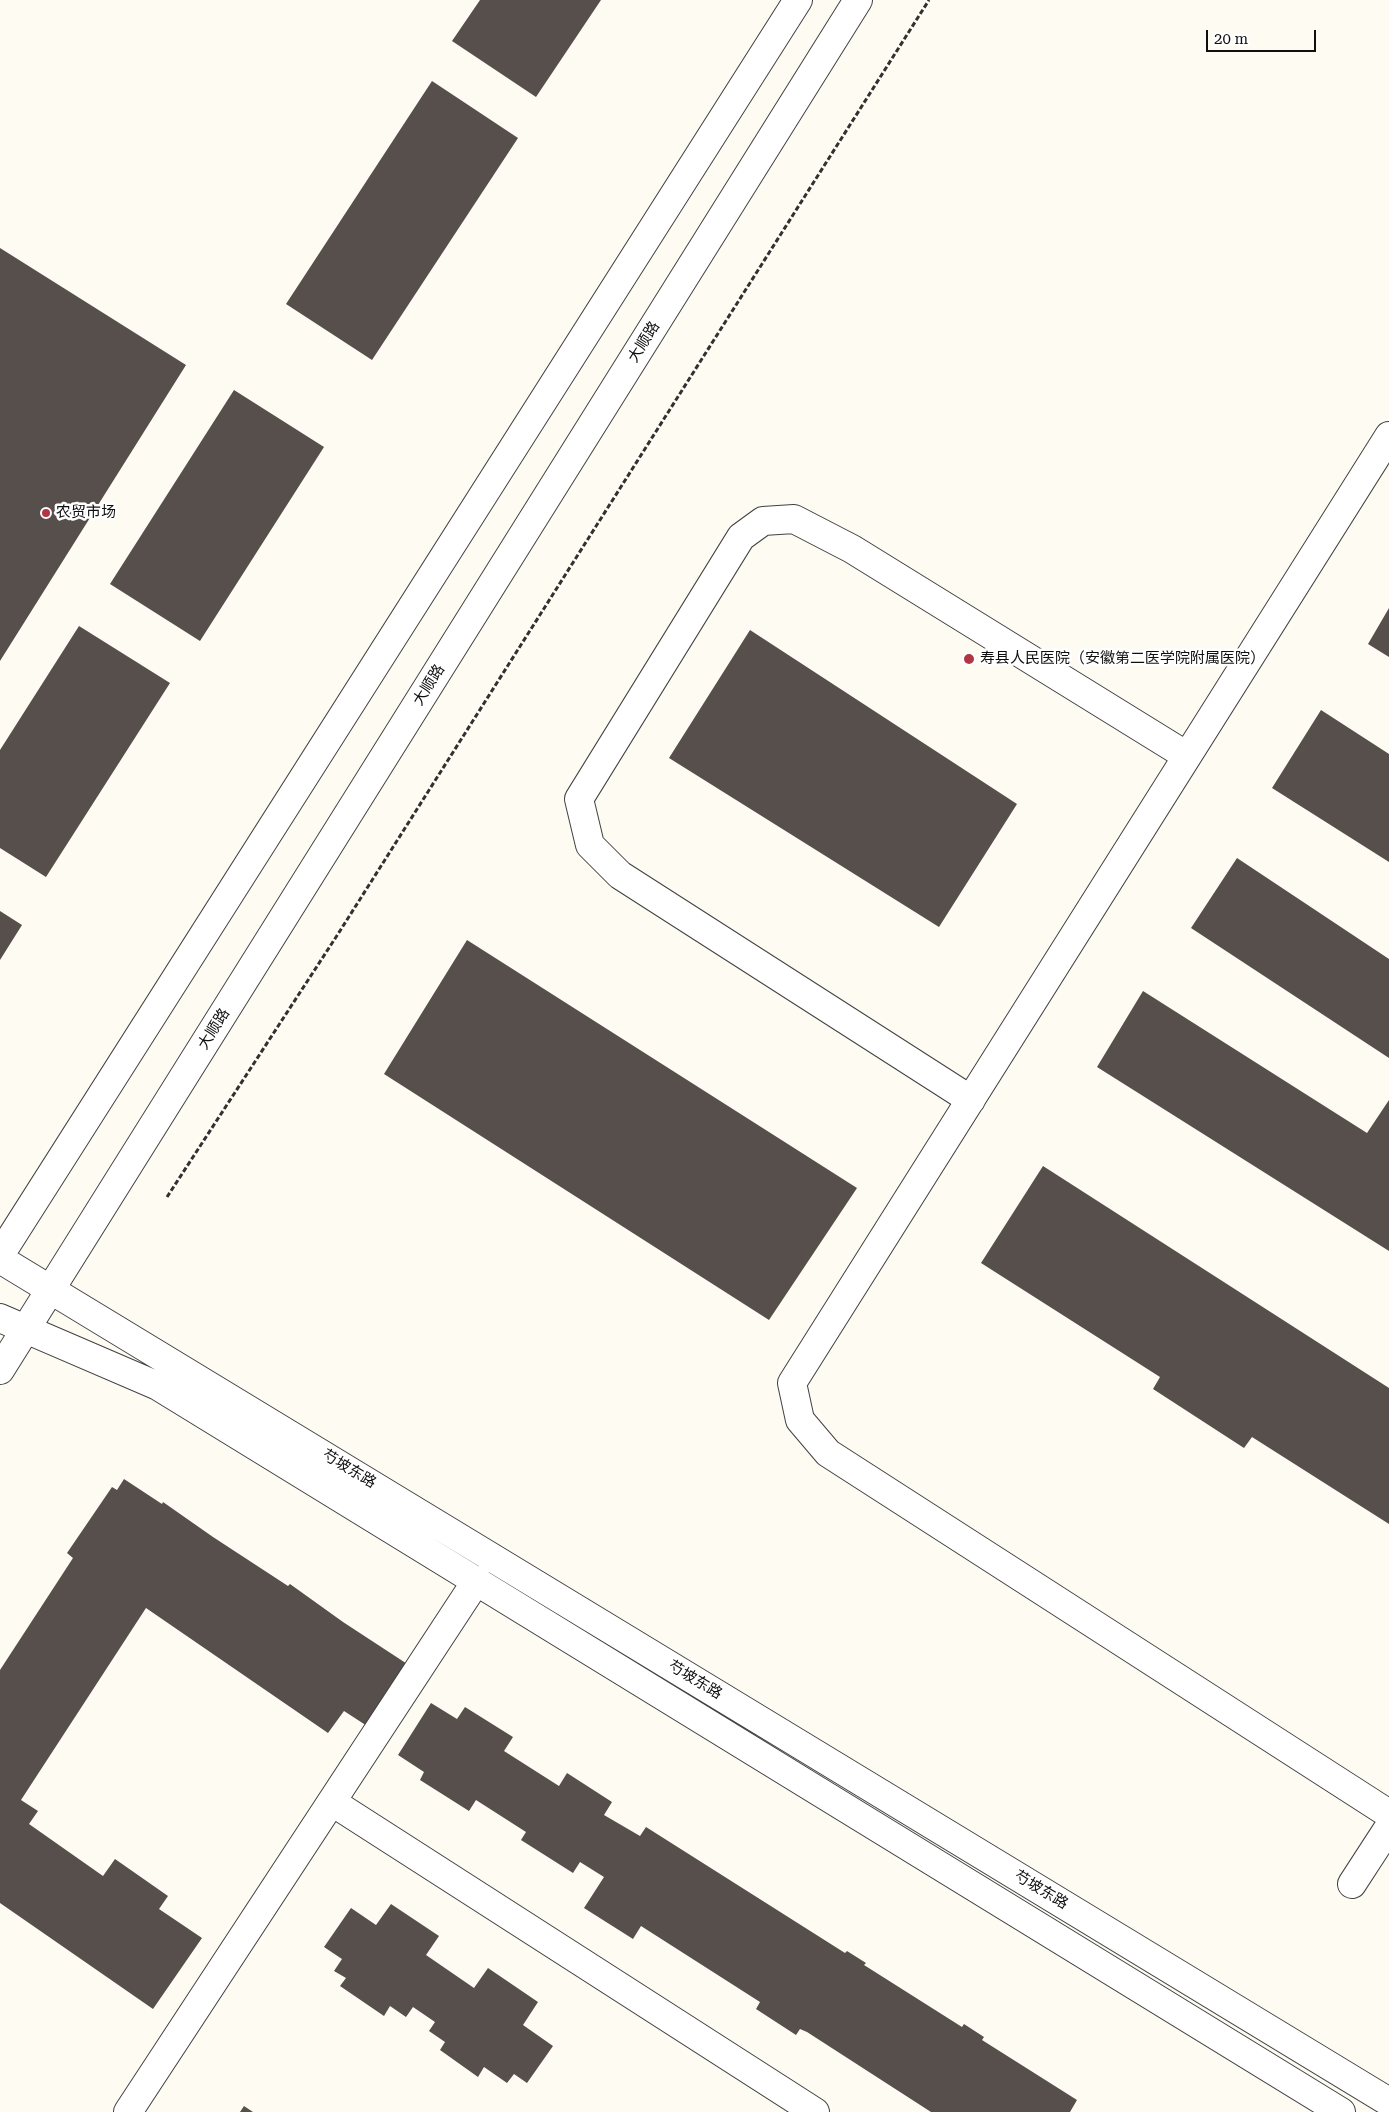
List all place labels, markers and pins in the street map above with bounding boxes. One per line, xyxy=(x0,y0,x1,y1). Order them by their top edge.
place label: 农贸市场 xyxy=(56,504,116,522)
marker: 农贸市场 xyxy=(40,507,52,519)
place label: 寿县人民医院（安徽第二医学院附属医院） xyxy=(980,650,1265,668)
marker: 寿县人民医院（安徽第二医学院附属医院） xyxy=(962,652,976,666)

